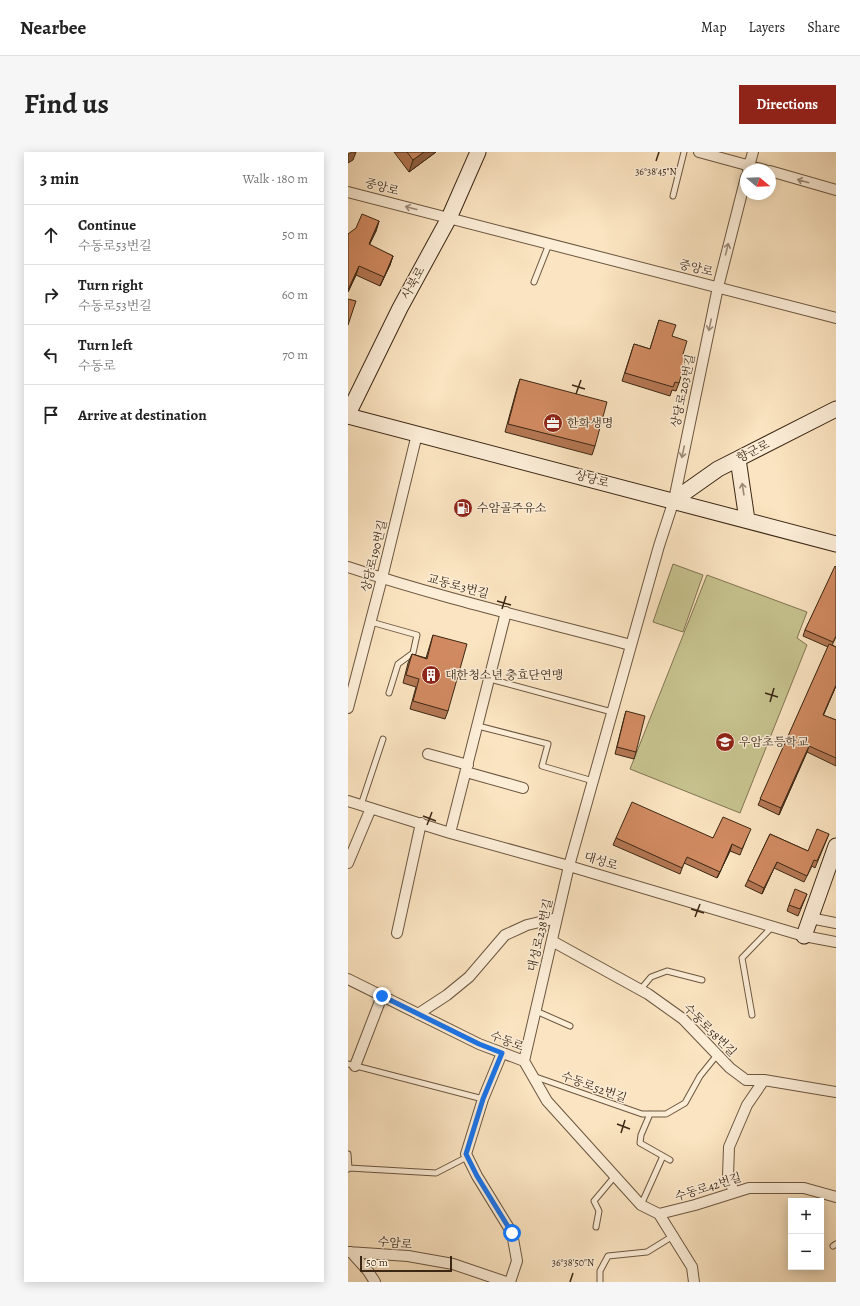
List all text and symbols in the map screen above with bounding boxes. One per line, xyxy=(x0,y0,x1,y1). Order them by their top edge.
text: Nearbee xyxy=(20,15,86,41)
text: Map xyxy=(701,18,727,37)
text: Layers xyxy=(749,18,785,37)
text: Share xyxy=(807,18,840,37)
text: Find us xyxy=(24,85,109,123)
button: Directions xyxy=(739,85,836,124)
north arrow xyxy=(740,164,776,200)
text: 36°38'45"N xyxy=(635,165,677,178)
text: 3 min xyxy=(40,167,79,190)
text: Walk · 180 m xyxy=(242,170,308,187)
street label: 중앙로 xyxy=(363,175,401,199)
one-way arrow xyxy=(797,177,810,184)
one-way arrow xyxy=(405,204,418,212)
text: Continue xyxy=(78,215,136,235)
icon: ahead xyxy=(40,224,62,246)
text: 50 m xyxy=(282,226,308,243)
text: 수동로53번길 xyxy=(78,237,152,254)
one-way arrow xyxy=(724,243,732,256)
street label: 중앙로 xyxy=(677,256,715,280)
street label: 사북로 xyxy=(398,264,429,302)
text: Turn right xyxy=(78,275,143,295)
icon: right xyxy=(40,284,62,306)
text: 60 m xyxy=(282,286,308,303)
text: 수동로53번길 xyxy=(78,297,152,314)
one-way arrow xyxy=(705,318,713,331)
text: Turn left xyxy=(78,335,133,355)
icon: left xyxy=(40,344,62,366)
text: 70 m xyxy=(282,346,308,363)
street label: 상당로203번길 xyxy=(667,353,699,429)
text: 수동로 xyxy=(78,357,116,374)
icon: arrive xyxy=(40,404,62,426)
text: Arrive at destination xyxy=(78,405,207,425)
office icon: 한화생명 xyxy=(542,412,564,434)
place label: 한화생명 xyxy=(567,415,613,431)
street label: 향군로 xyxy=(734,436,772,466)
one-way arrow xyxy=(679,445,687,458)
street label: 상당로 xyxy=(573,467,611,491)
one-way arrow xyxy=(739,483,747,496)
fuel station icon: 수암골주유소 xyxy=(452,497,474,519)
place label: 수암골주유소 xyxy=(477,500,547,516)
street label: 상당로190번길 xyxy=(357,518,391,594)
street label: 교동로3번길 xyxy=(426,570,490,602)
building icon: 대한청소년 충효단연맹 xyxy=(420,664,442,686)
place label: 대한청소년 충효단연맹 xyxy=(445,667,563,683)
school or university icon: 우암초등학교 xyxy=(714,731,736,753)
place label: 우암초등학교 xyxy=(739,734,809,750)
street label: 대성로 xyxy=(582,848,620,874)
street label: 대성로238번길 xyxy=(524,897,556,973)
route end xyxy=(373,987,391,1005)
street label: 수동로58번길 xyxy=(680,1000,740,1060)
street label: 수동로 xyxy=(488,1027,526,1055)
street label: 수동로52번길 xyxy=(559,1068,629,1106)
street label: 수동로42번길 xyxy=(673,1169,743,1205)
map controls xyxy=(788,1198,824,1270)
button: + xyxy=(788,1198,824,1234)
route start xyxy=(503,1224,521,1242)
street label: 수암로 xyxy=(377,1233,414,1253)
button: − xyxy=(788,1234,824,1270)
scale bar xyxy=(360,1254,452,1273)
text: 50 m xyxy=(366,1255,388,1270)
text: 36°38'50"N xyxy=(552,1256,594,1269)

